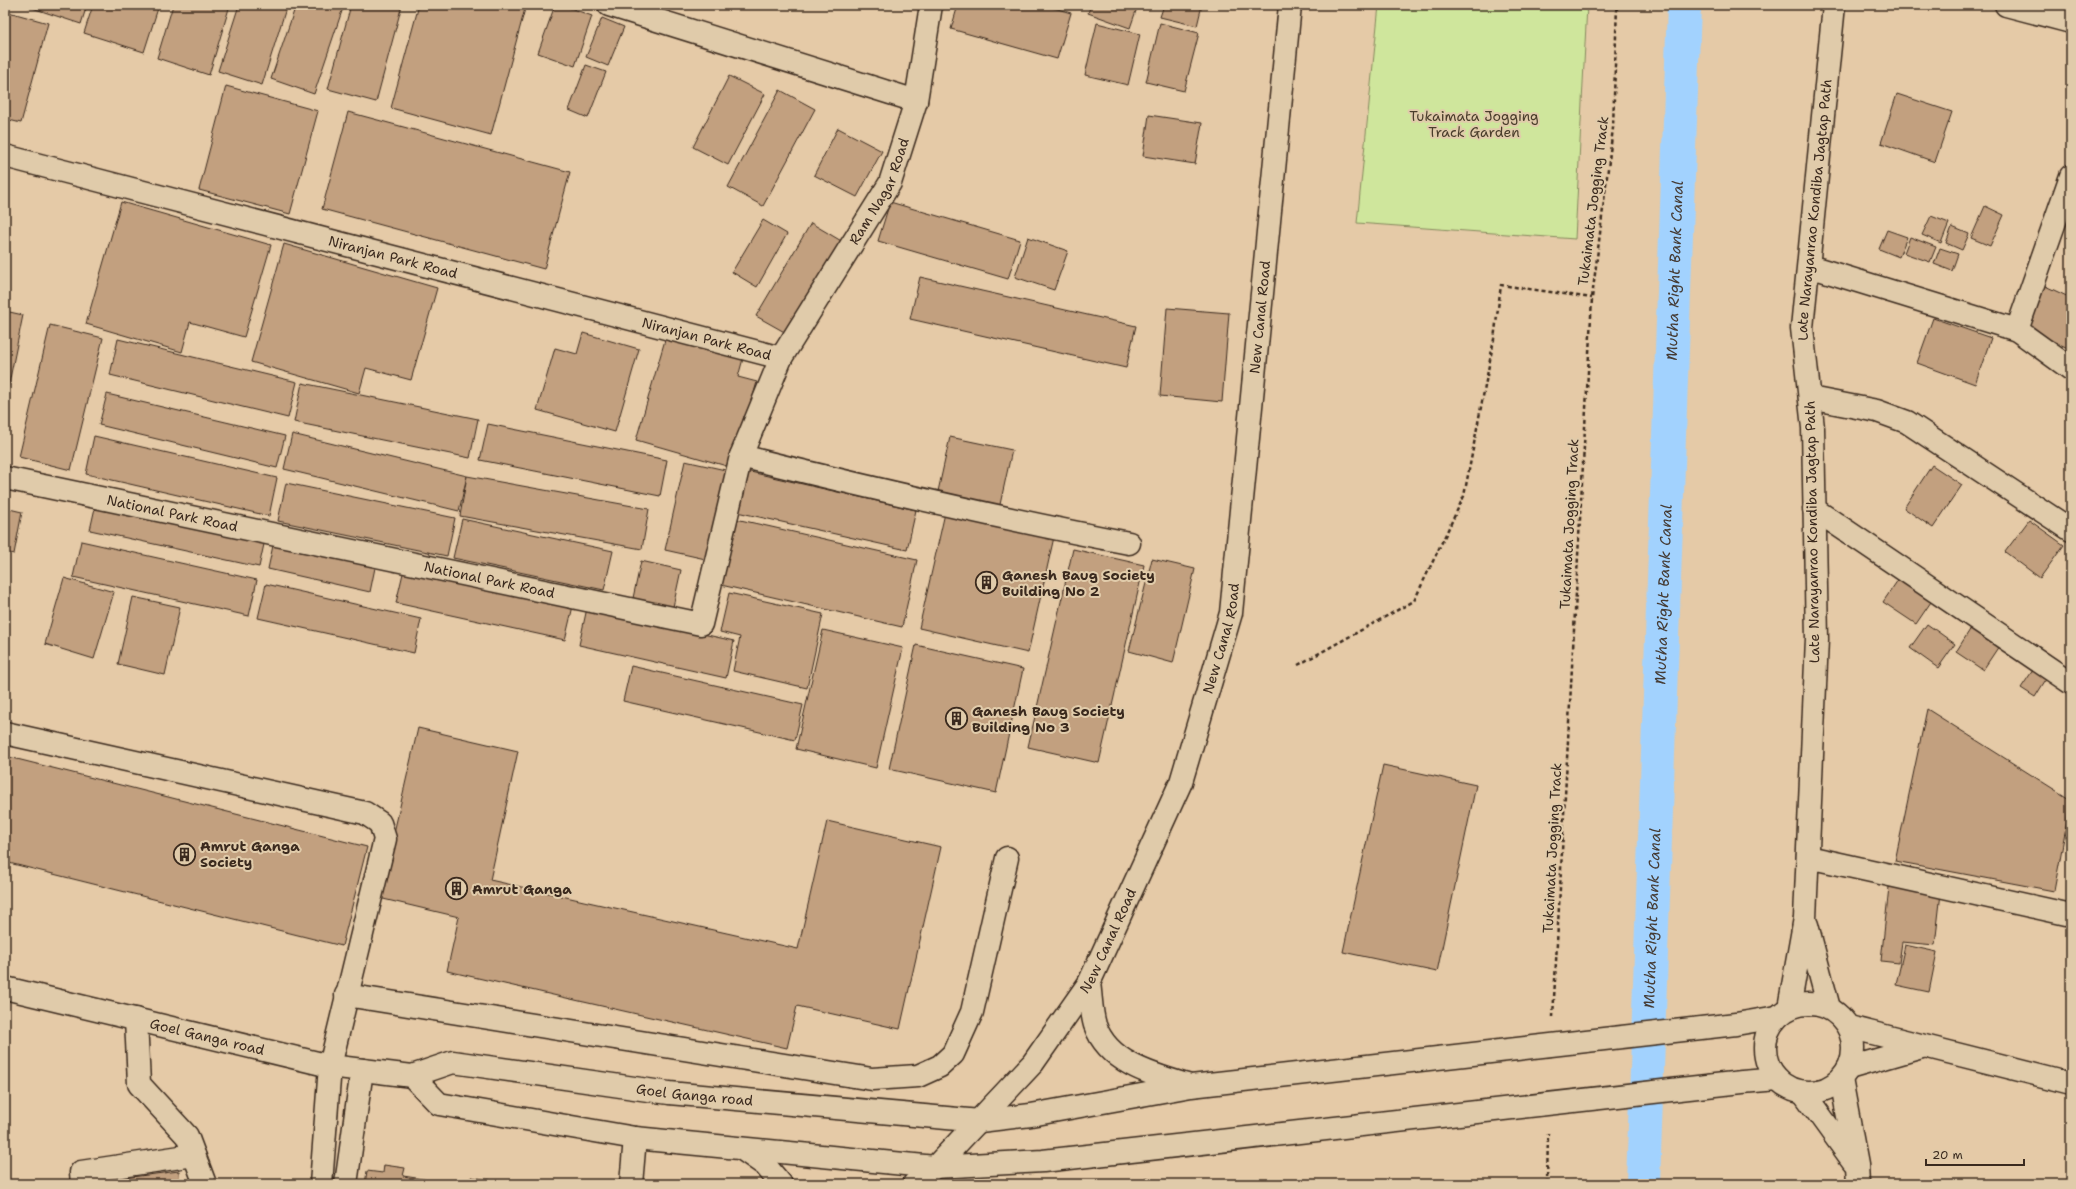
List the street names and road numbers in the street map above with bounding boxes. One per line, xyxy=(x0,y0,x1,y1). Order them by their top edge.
street label: Late Narayanrao Kondiba Jagtap Path xyxy=(1793,78,1836,342)
street label: Tukaimata Jogging Track xyxy=(1574,115,1612,287)
street label: Ram Nagar Road xyxy=(845,135,913,248)
street label: Niranjan Park Road xyxy=(326,232,460,283)
street label: New Canal Road xyxy=(1245,260,1274,375)
street label: Niranjan Park Road xyxy=(640,313,773,364)
street label: Late Narayanrao Kondiba Jagtap Path xyxy=(1801,400,1823,664)
street label: Tukaimata Jogging Track xyxy=(1556,438,1582,610)
street label: National Park Road xyxy=(105,491,240,536)
street label: National Park Road xyxy=(422,557,557,602)
street label: New Canal Road xyxy=(1199,582,1243,696)
street label: Tukaimata Jogging Track xyxy=(1539,762,1565,934)
street label: New Canal Road xyxy=(1076,885,1140,997)
street label: Goel Ganga road xyxy=(148,1014,267,1059)
street label: Goel Ganga road xyxy=(635,1079,754,1110)

